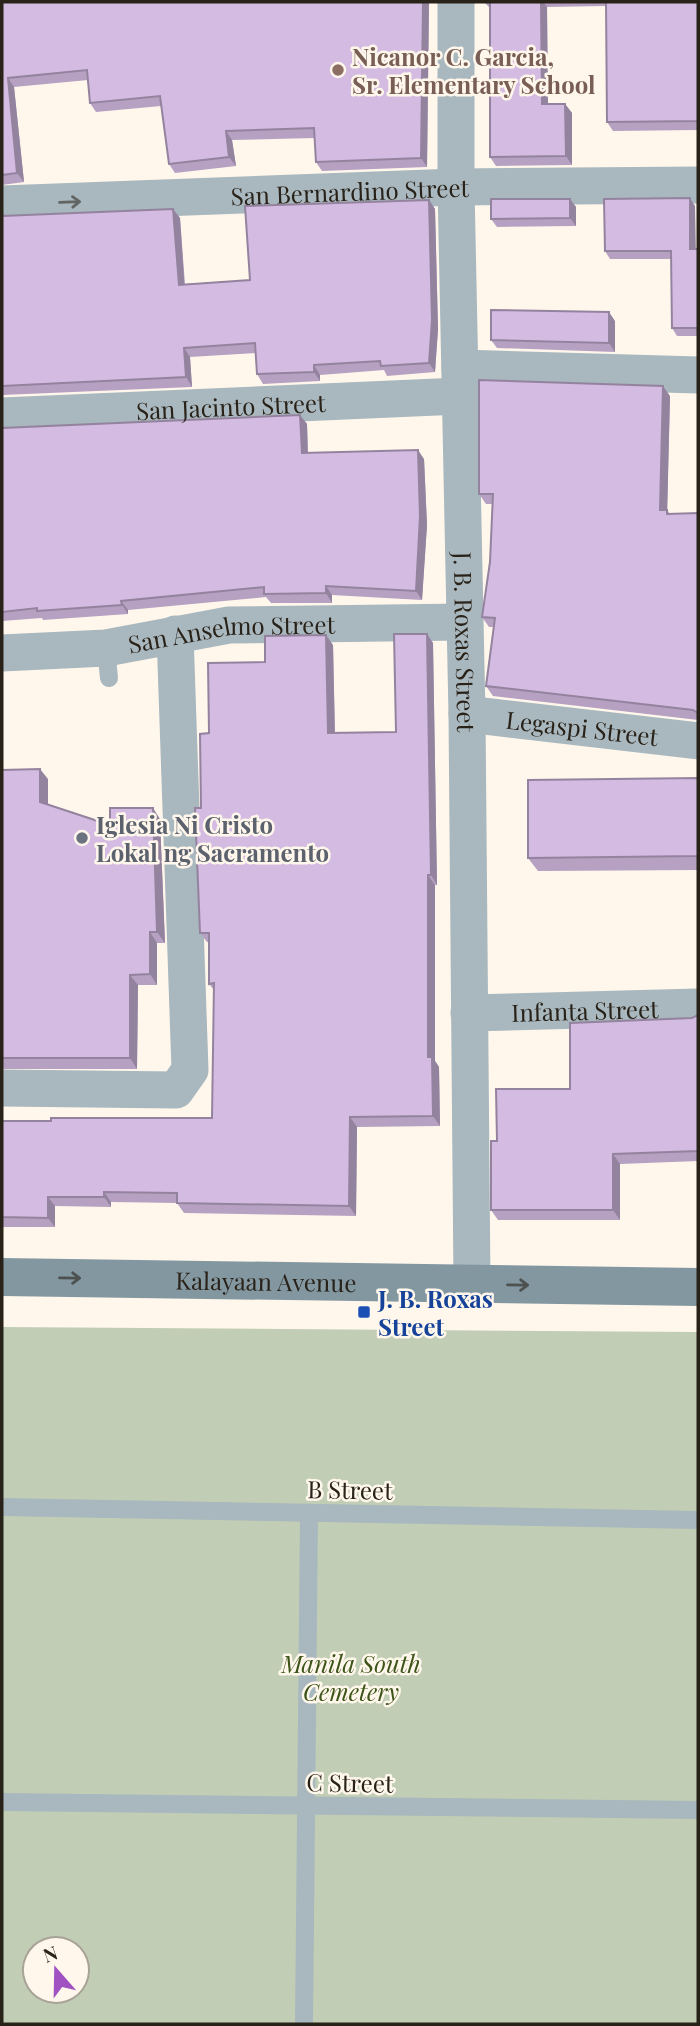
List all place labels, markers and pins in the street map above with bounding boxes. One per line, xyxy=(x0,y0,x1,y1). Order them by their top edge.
place label: Nicanor C. Garcia, Sr. Elementary School xyxy=(352,40,596,100)
marker: Nicanor C. Garcia, Sr. Elementary School xyxy=(330,62,346,78)
place label: Iglesia Ni Cristo Lokal ng Sacramento xyxy=(96,808,329,868)
marker: Iglesia Ni Cristo Lokal ng Sacramento xyxy=(74,830,90,846)
place label: J. B. Roxas Street xyxy=(377,1282,493,1342)
marker: J. B. Roxas Street xyxy=(356,1304,372,1320)

